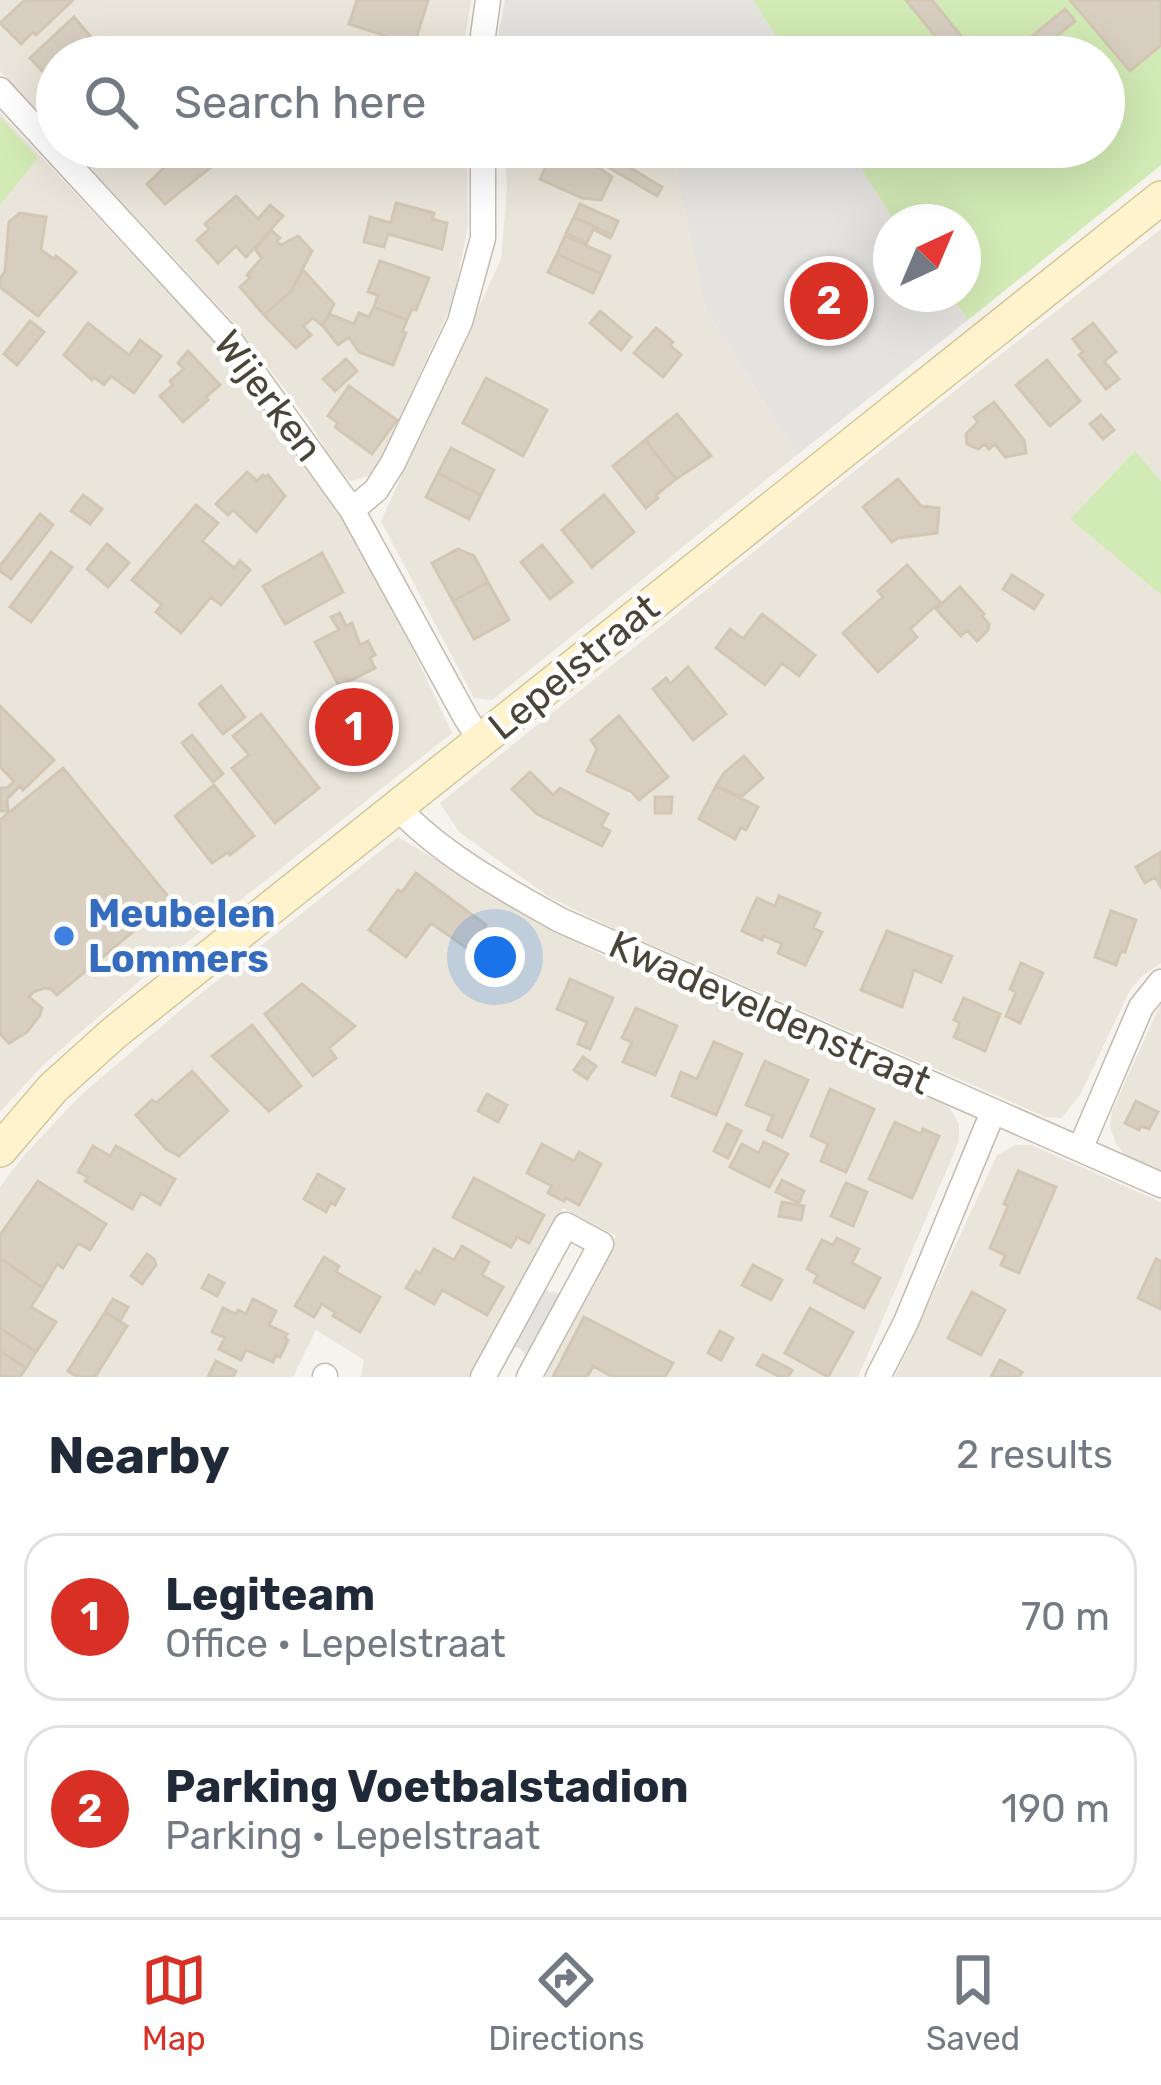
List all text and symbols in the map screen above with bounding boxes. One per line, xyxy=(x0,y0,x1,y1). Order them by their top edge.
search box xyxy=(36,36,1125,168)
icon: search xyxy=(78,69,144,135)
text: Search here xyxy=(174,76,426,129)
north arrow xyxy=(873,204,981,312)
pin: 2 xyxy=(790,256,868,346)
street label: Wijerken xyxy=(204,322,332,470)
street label: Lepelstraat xyxy=(480,584,668,750)
pin: 1 xyxy=(315,682,393,772)
place label: Meubelen Lommers xyxy=(88,891,276,982)
street label: Kwadeveldenstraat xyxy=(602,921,938,1105)
marker: Meubelen Lommers xyxy=(51,923,77,949)
your location xyxy=(465,927,525,987)
text: Nearby xyxy=(48,1425,230,1486)
text: 2 results xyxy=(956,1432,1113,1478)
text: Legiteam xyxy=(165,1568,375,1621)
text: 1 xyxy=(80,1594,100,1640)
text: 70 m xyxy=(1021,1594,1110,1640)
text: Office · Lepelstraat xyxy=(165,1621,506,1667)
text: Parking Voetbalstadion xyxy=(165,1760,689,1813)
text: 2 xyxy=(77,1786,103,1832)
text: 190 m xyxy=(1001,1786,1110,1832)
text: Parking · Lepelstraat xyxy=(165,1813,540,1859)
tab: Map xyxy=(141,1947,207,2058)
tab: Directions xyxy=(488,1947,645,2058)
tab: Saved xyxy=(926,1947,1020,2058)

